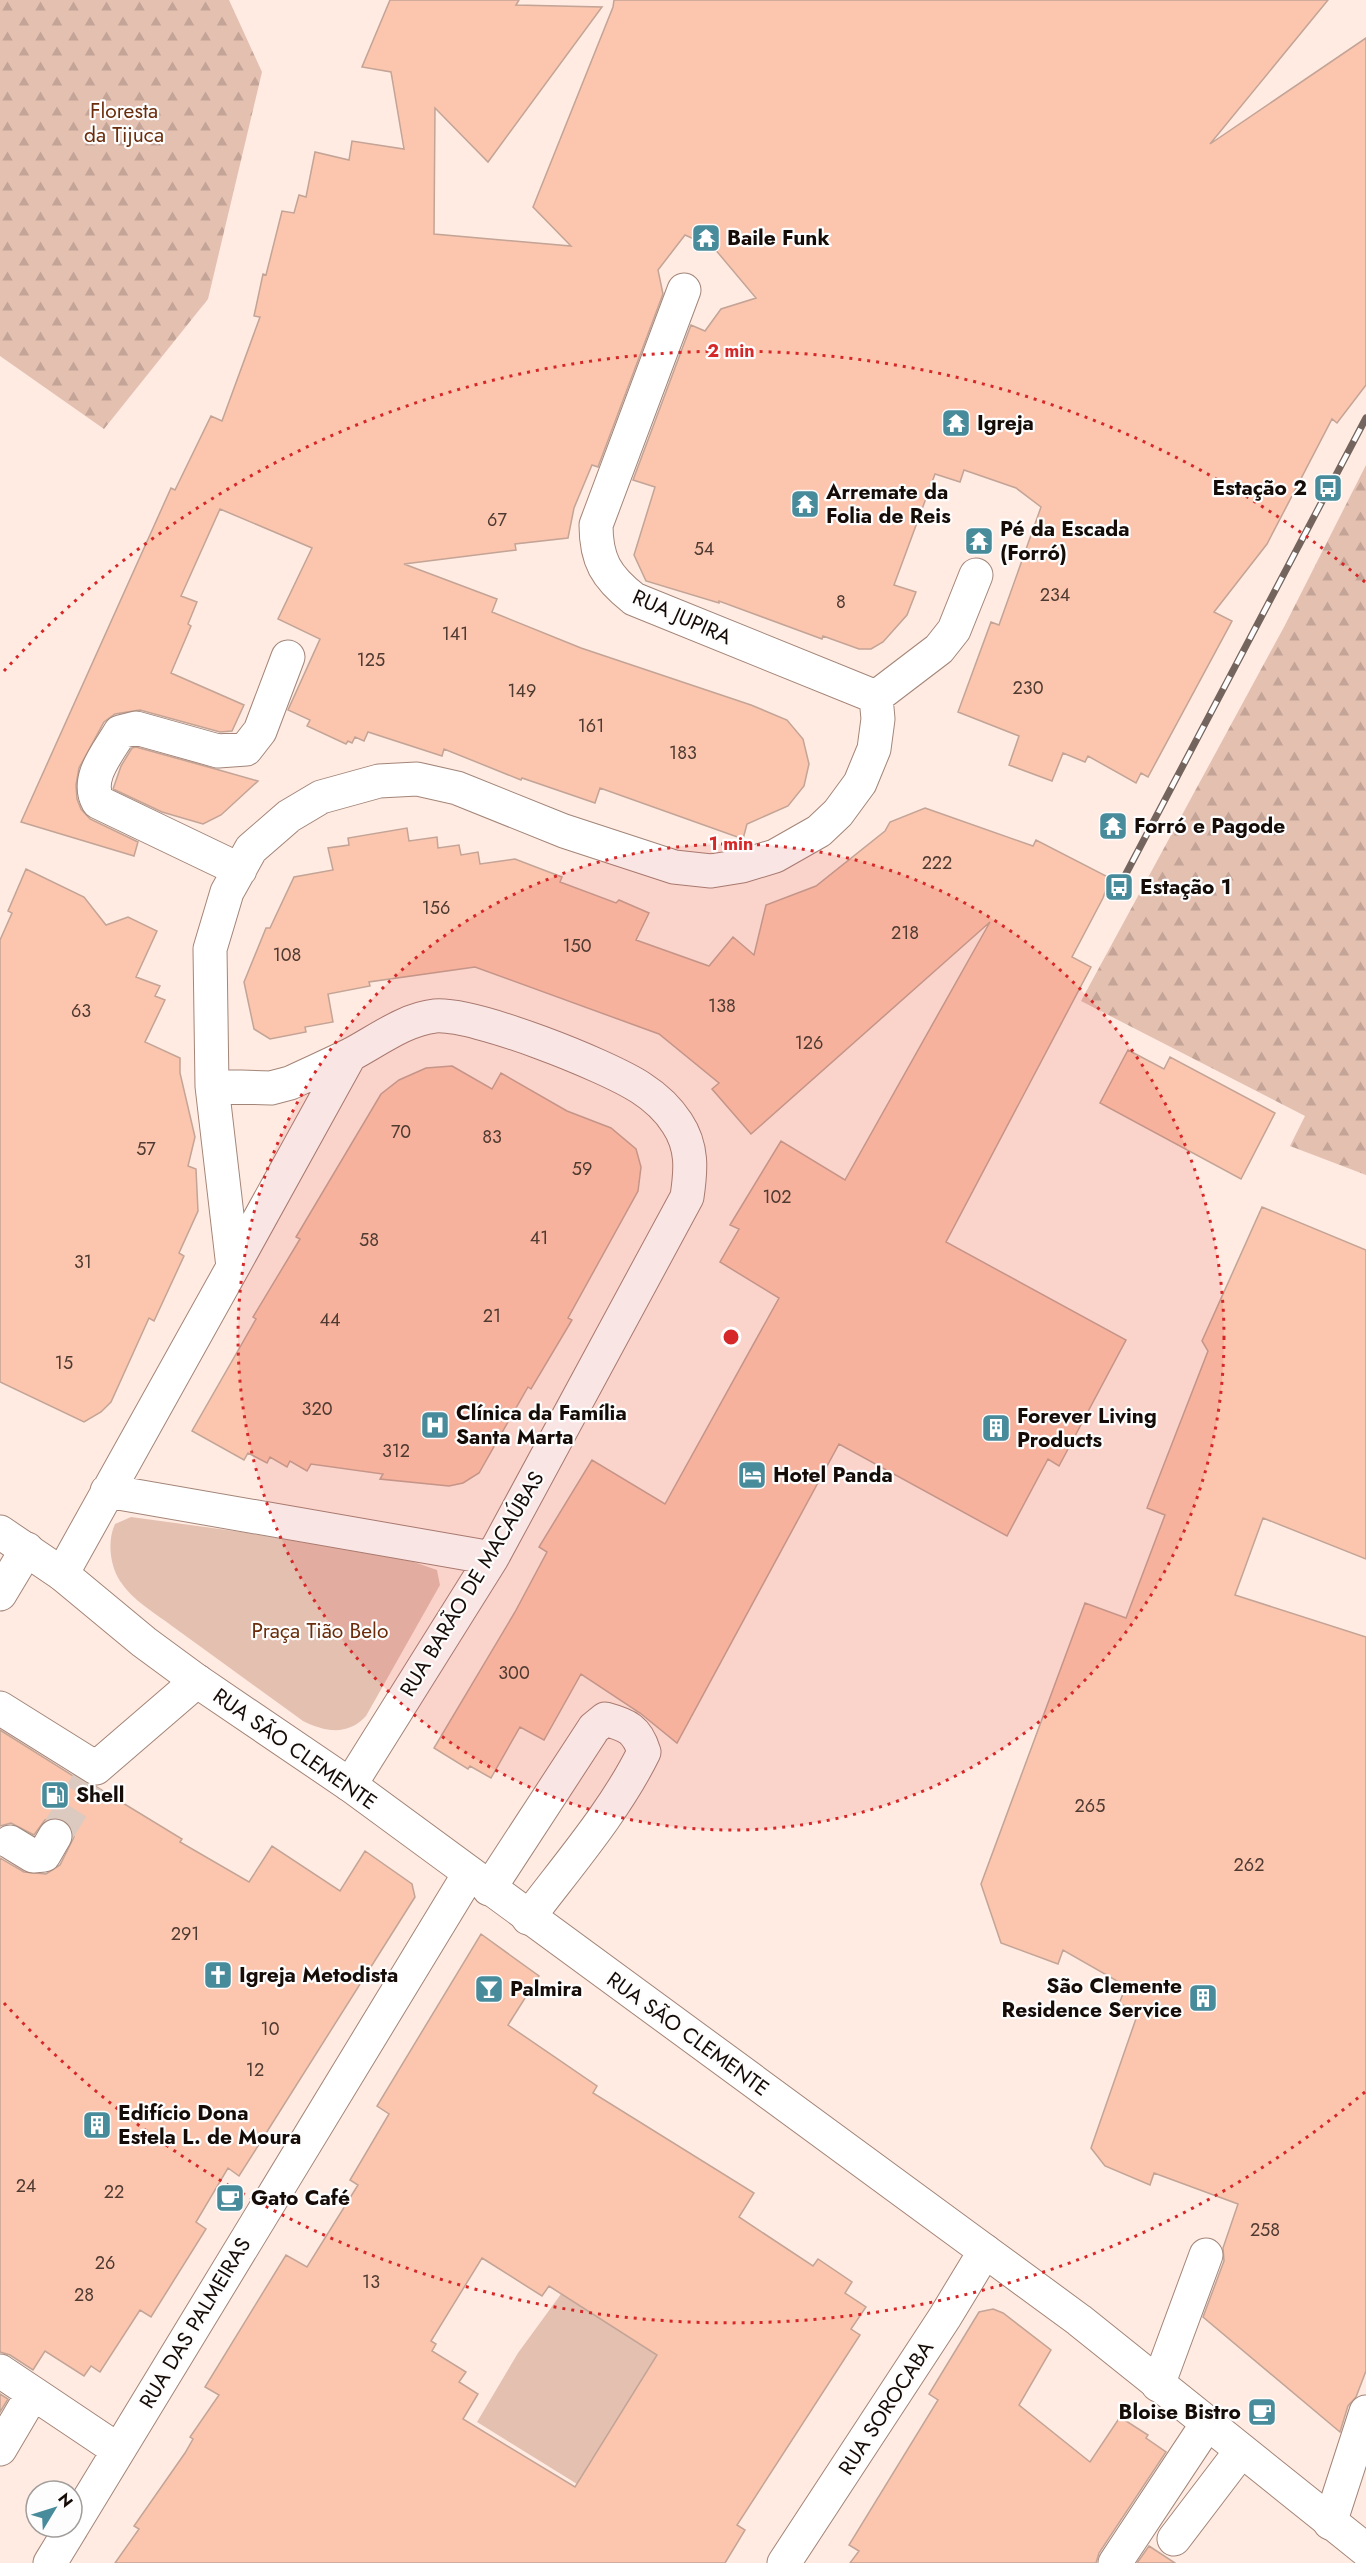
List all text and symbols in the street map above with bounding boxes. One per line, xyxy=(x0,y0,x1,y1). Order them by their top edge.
park label: Floresta da Tijuca xyxy=(84,96,164,150)
temple icon: Baile Funk xyxy=(690,222,722,254)
place label: Baile Funk xyxy=(727,223,830,253)
text: 2 min xyxy=(707,338,755,364)
temple icon: Igreja xyxy=(940,407,972,439)
place label: Igreja xyxy=(977,408,1034,438)
bus stop icon: Estação 2 xyxy=(1312,472,1344,504)
place label: Estação 2 xyxy=(1213,473,1307,503)
place label: Arremate da Folia de Reis xyxy=(825,477,951,531)
temple icon: Arremate da Folia de Reis xyxy=(789,488,821,520)
house number: 67 xyxy=(487,507,507,533)
place label: Pé da Escada (Forró) xyxy=(1000,514,1130,568)
temple icon: Pé da Escada (Forró) xyxy=(963,525,995,557)
house number: 54 xyxy=(694,536,714,562)
street label: RUA JUPIRA xyxy=(628,582,736,652)
house number: 234 xyxy=(1040,582,1070,608)
house number: 8 xyxy=(836,589,846,615)
house number: 141 xyxy=(442,621,468,647)
house number: 125 xyxy=(357,647,385,673)
house number: 230 xyxy=(1013,675,1044,701)
house number: 149 xyxy=(508,678,536,704)
house number: 161 xyxy=(578,713,604,739)
house number: 183 xyxy=(669,740,697,766)
temple icon: Forró e Pagode xyxy=(1097,810,1129,842)
place label: Forró e Pagode xyxy=(1134,811,1285,841)
text: 1 min xyxy=(709,831,753,857)
house number: 222 xyxy=(922,850,952,876)
bus stop icon: Estação 1 xyxy=(1103,871,1135,903)
place label: Estação 1 xyxy=(1140,872,1231,902)
house number: 156 xyxy=(422,895,450,921)
house number: 218 xyxy=(891,920,919,946)
house number: 150 xyxy=(562,933,592,959)
house number: 108 xyxy=(273,942,301,968)
house number: 138 xyxy=(708,993,736,1019)
house number: 63 xyxy=(71,998,91,1024)
house number: 126 xyxy=(795,1030,823,1056)
house number: 70 xyxy=(391,1119,411,1145)
house number: 83 xyxy=(482,1124,502,1150)
house number: 57 xyxy=(136,1136,156,1162)
house number: 59 xyxy=(572,1156,592,1182)
house number: 102 xyxy=(762,1184,792,1210)
house number: 41 xyxy=(530,1225,548,1251)
house number: 58 xyxy=(359,1227,379,1253)
house number: 31 xyxy=(74,1249,92,1275)
house number: 21 xyxy=(483,1303,501,1329)
house number: 44 xyxy=(320,1307,341,1333)
centre of rings xyxy=(721,1327,741,1347)
house number: 15 xyxy=(55,1350,73,1376)
house number: 320 xyxy=(302,1396,333,1422)
place label: Clínica da Família Santa Marta xyxy=(456,1398,627,1452)
place label: Forever Living Products xyxy=(1017,1401,1157,1455)
hospital icon: Clínica da Família Santa Marta xyxy=(419,1409,451,1441)
building icon: Forever Living Products xyxy=(980,1412,1012,1444)
house number: 312 xyxy=(382,1438,410,1464)
hotel icon: Hotel Panda xyxy=(736,1459,768,1491)
place label: Hotel Panda xyxy=(773,1460,893,1490)
street label: RUA BARÃO DE MACAÚBAS xyxy=(393,1466,551,1702)
park label: Praça Tião Belo xyxy=(252,1616,388,1646)
house number: 300 xyxy=(498,1660,530,1686)
street label: RUA SÃO CLEMENTE xyxy=(207,1681,383,1817)
fuel station icon: Shell xyxy=(39,1779,71,1811)
place label: Shell xyxy=(76,1780,124,1810)
house number: 265 xyxy=(1075,1793,1105,1819)
house number: 262 xyxy=(1234,1852,1264,1878)
house number: 291 xyxy=(171,1921,199,1947)
church icon: Igreja Metodista xyxy=(202,1959,234,1991)
place label: Igreja Metodista xyxy=(239,1960,398,1990)
street label: RUA SÃO CLEMENTE xyxy=(601,1965,775,2103)
place label: São Clemente Residence Service xyxy=(1002,1971,1182,2025)
bar icon: Palmira xyxy=(473,1973,505,2005)
place label: Palmira xyxy=(510,1974,582,2004)
building icon: São Clemente Residence Service xyxy=(1187,1982,1219,2014)
house number: 10 xyxy=(261,2016,280,2042)
house number: 12 xyxy=(246,2057,264,2083)
place label: Edifício Dona Estela L. de Moura xyxy=(118,2098,301,2152)
building icon: Edifício Dona Estela L. de Moura xyxy=(81,2109,113,2141)
house number: 24 xyxy=(16,2173,36,2199)
house number: 22 xyxy=(104,2179,124,2205)
cafe icon: Gato Café xyxy=(214,2182,246,2214)
place label: Gato Café xyxy=(251,2183,350,2213)
house number: 258 xyxy=(1250,2217,1280,2243)
street label: RUA DAS PALMEIRAS xyxy=(132,2232,258,2414)
house number: 26 xyxy=(95,2250,115,2276)
house number: 13 xyxy=(362,2269,380,2295)
house number: 28 xyxy=(74,2282,94,2308)
street label: RUA SOROCABA xyxy=(831,2335,941,2481)
cafe icon: Bloise Bistro xyxy=(1246,2396,1278,2428)
place label: Bloise Bistro xyxy=(1119,2397,1241,2427)
north arrow xyxy=(24,2479,84,2539)
text: N xyxy=(52,2488,78,2512)

